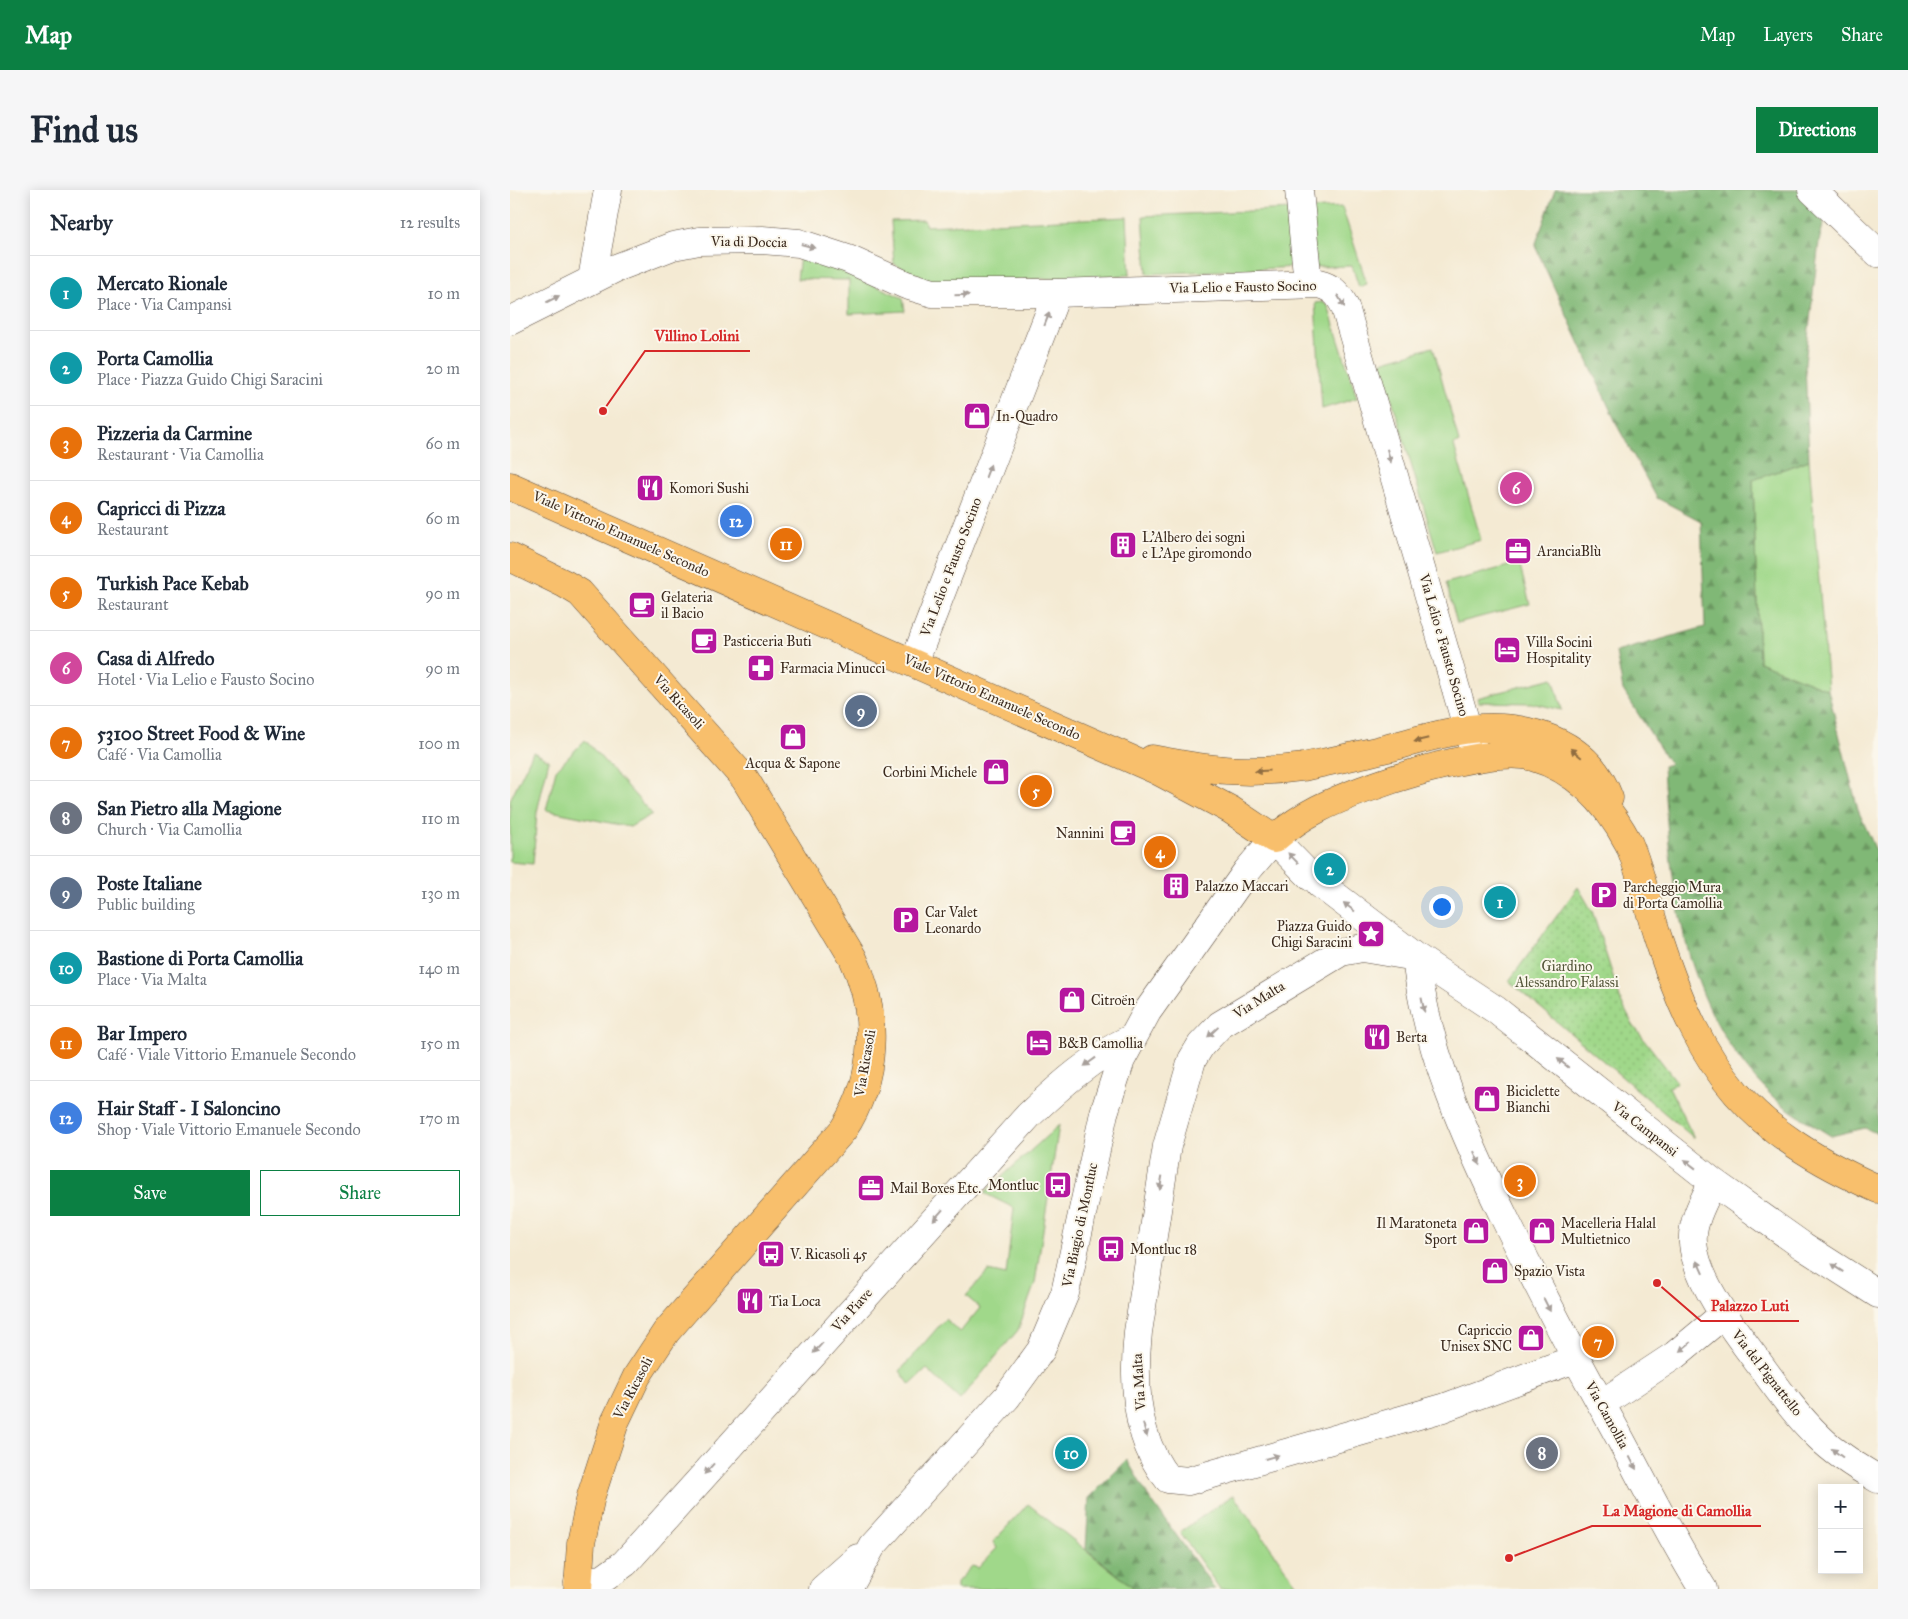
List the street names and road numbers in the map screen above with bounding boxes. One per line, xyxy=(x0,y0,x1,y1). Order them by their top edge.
street label: Via di Doccia xyxy=(710,233,787,251)
street label: Via Lelio e Fausto Socino xyxy=(1168,277,1317,297)
street label: Viale Vittorio Emanuele Secondo xyxy=(529,487,712,581)
street label: Via Lelio e Fausto Socino xyxy=(916,495,985,640)
street label: Via Lelio e Fausto Socino xyxy=(1415,571,1472,718)
street label: Viale Vittorio Emanuele Secondo xyxy=(900,650,1083,744)
street label: Via Ricasoli xyxy=(649,670,708,733)
street label: Via Malta xyxy=(1229,978,1288,1023)
street label: Via Ricasoli xyxy=(851,1028,879,1099)
street label: Via Campansi xyxy=(1608,1097,1682,1160)
street label: Via Biagio di Montluc xyxy=(1058,1161,1102,1290)
street label: Via Piave xyxy=(827,1285,876,1336)
street label: Via del Pignattello xyxy=(1728,1326,1806,1419)
street label: Via Malta xyxy=(1129,1353,1150,1412)
street label: Via Ricasoli xyxy=(609,1354,656,1423)
street label: Via Camollia xyxy=(1581,1378,1632,1452)

